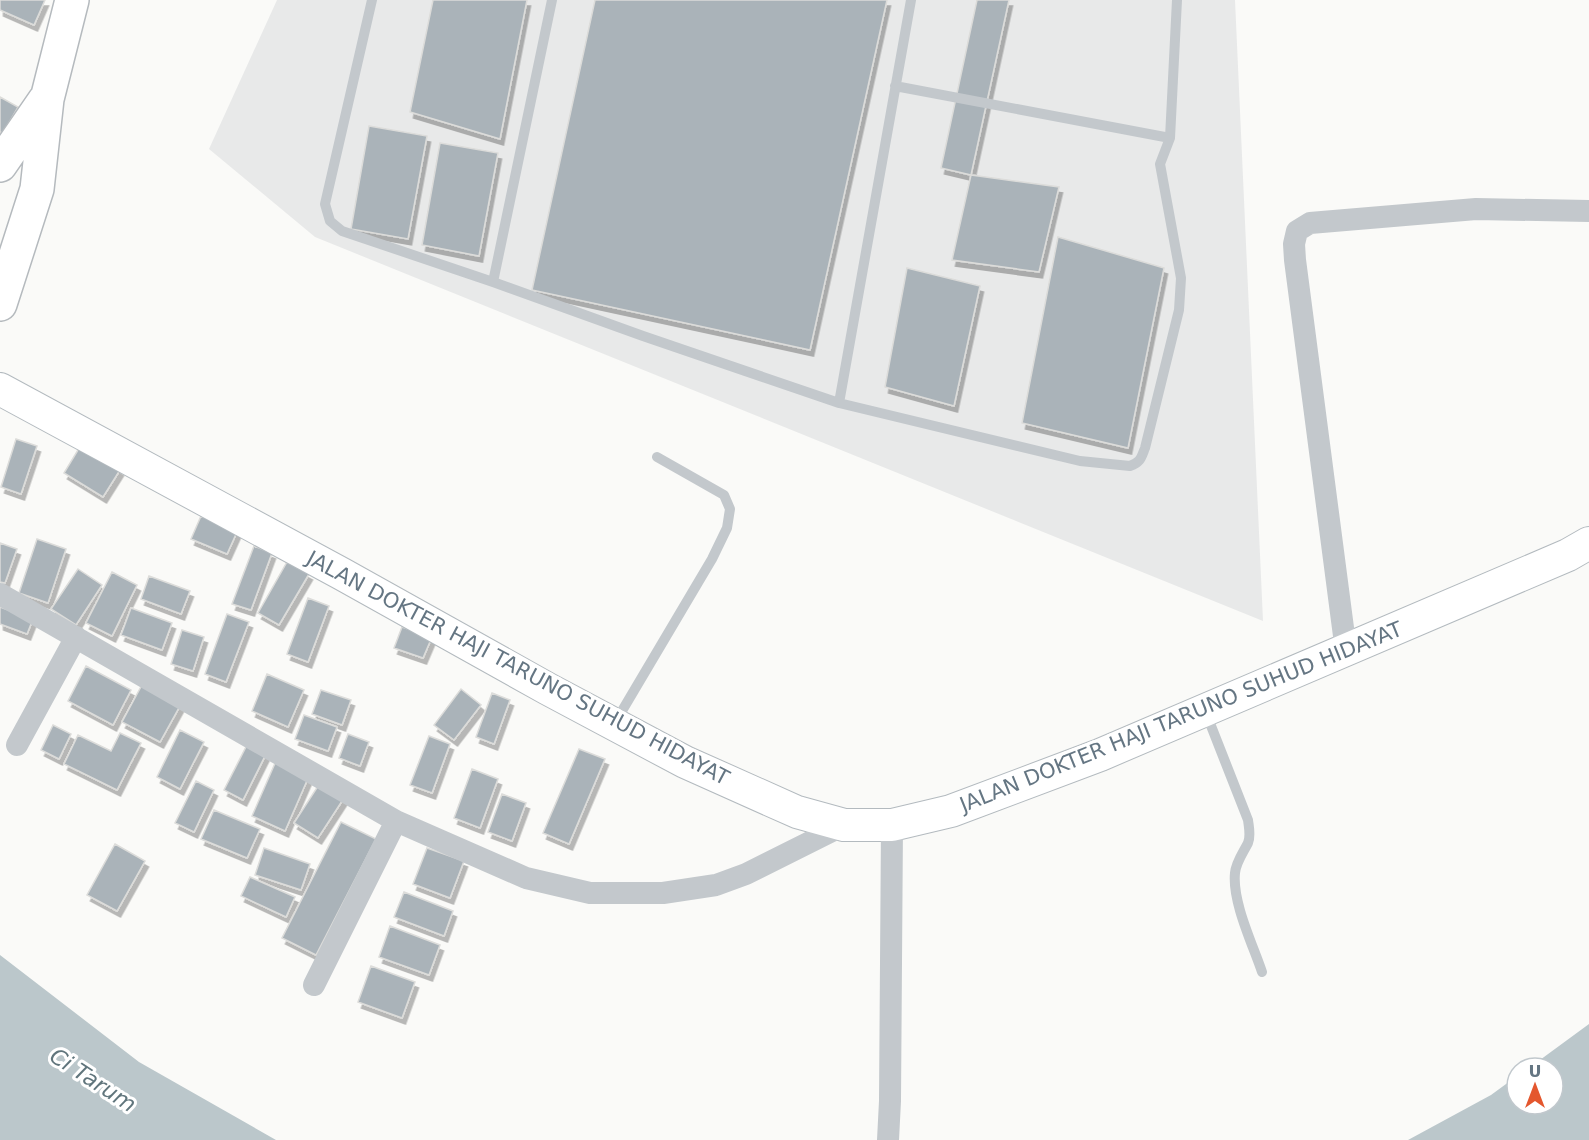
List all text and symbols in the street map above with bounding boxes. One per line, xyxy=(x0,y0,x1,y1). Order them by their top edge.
street label: JALAN DOKTER HAJI TARUNO SUHUD HIDAYAT xyxy=(301,545,733,790)
street label: JALAN DOKTER HAJI TARUNO SUHUD HIDAYAT xyxy=(954,617,1406,818)
water label: Ci Tarum xyxy=(45,1043,141,1117)
north arrow xyxy=(1505,1056,1565,1116)
text: U xyxy=(1529,1062,1542,1081)

